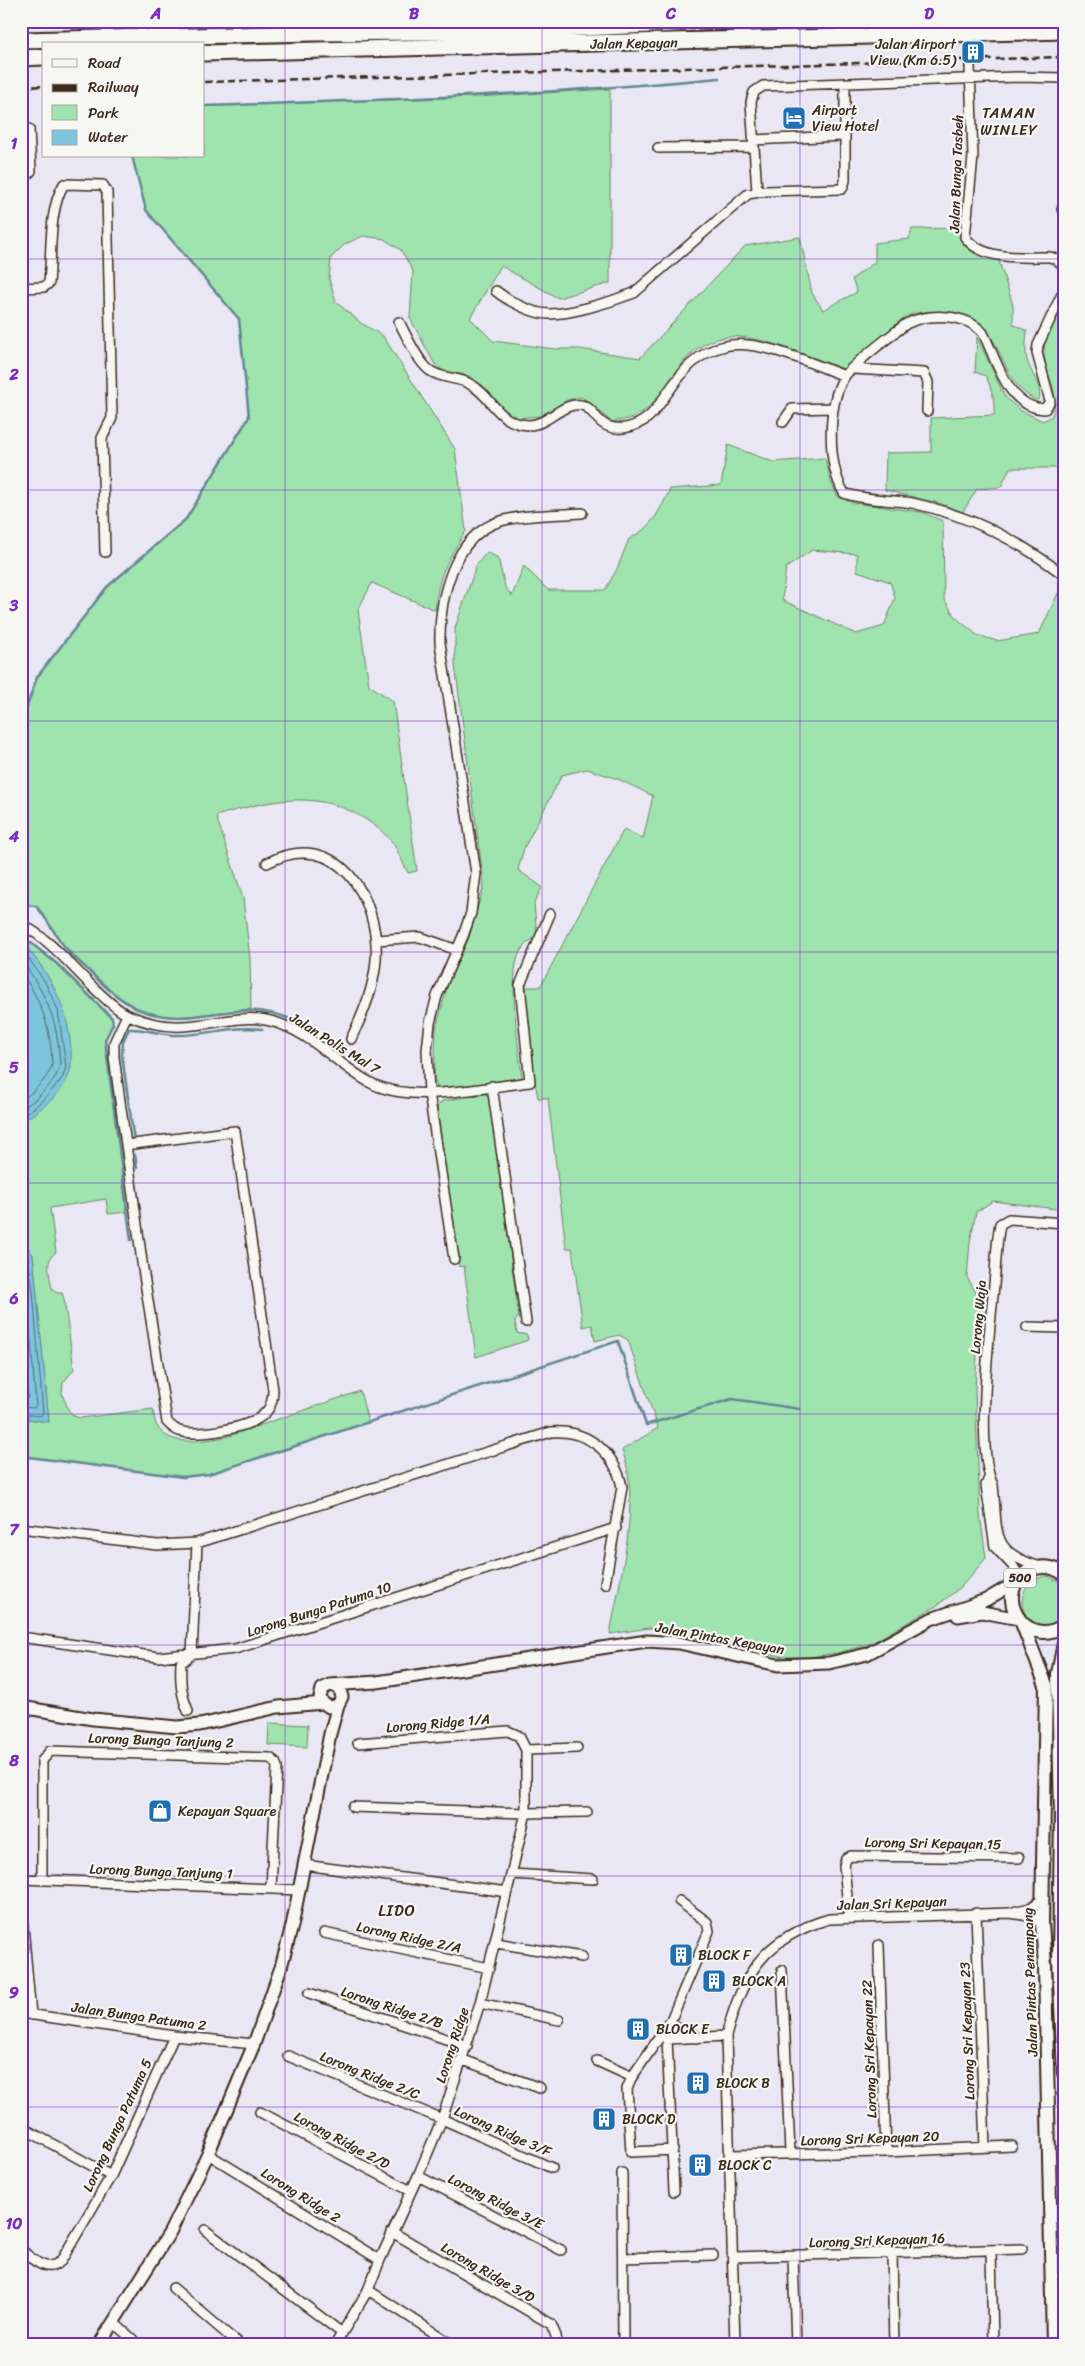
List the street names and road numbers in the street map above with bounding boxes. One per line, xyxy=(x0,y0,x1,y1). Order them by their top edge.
street label: Jalan Kepayan xyxy=(589,30,678,57)
street label: Jalan Bunga Tasbeh xyxy=(942,114,971,235)
street label: Jalan Polis Mal 7 xyxy=(284,1005,386,1082)
street label: Lorong Waja xyxy=(963,1279,994,1355)
road number: 500 xyxy=(1004,1569,1036,1588)
street label: Lorong Bunga Patuma 10 xyxy=(243,1574,395,1645)
street label: Jalan Pintas Kepayan xyxy=(652,1615,787,1662)
street label: Lorong Ridge 1/A xyxy=(385,1706,491,1741)
street label: Lorong Bunga Tanjung 2 xyxy=(88,1725,234,1756)
street label: Lorong Sri Kepayan 15 xyxy=(864,1830,1002,1857)
street label: Lorong Bunga Tanjung 1 xyxy=(89,1857,233,1886)
street label: Jalan Sri Kepayan xyxy=(836,1889,948,1918)
street label: Jalan Pintas Penampang xyxy=(1015,1907,1046,2058)
street label: Lorong Ridge 2/A xyxy=(354,1914,464,1961)
street label: Lorong Sri Kepayan 23 xyxy=(953,1961,982,2100)
street label: Lorong Ridge 2/B xyxy=(337,1979,446,2036)
street label: Lorong Sri Kepayan 22 xyxy=(855,1979,884,2119)
street label: Jalan Bunga Patuma 2 xyxy=(69,1995,208,2038)
street label: Lorong Ridge xyxy=(428,2004,477,2086)
street label: Lorong Ridge 2/C xyxy=(316,2044,424,2107)
street label: Lorong Bunga Patuma 5 xyxy=(76,2054,160,2196)
street label: Lorong Ridge 3/F xyxy=(450,2099,557,2165)
street label: Lorong Ridge 2/D xyxy=(289,2105,395,2177)
street label: Lorong Sri Kepayan 20 xyxy=(800,2124,940,2153)
street label: Lorong Ridge 2 xyxy=(256,2161,346,2230)
street label: Lorong Ridge 3/E xyxy=(443,2167,549,2237)
street label: Lorong Sri Kepayan 16 xyxy=(809,2226,946,2255)
street label: Lorong Ridge 3/D xyxy=(436,2235,540,2310)

